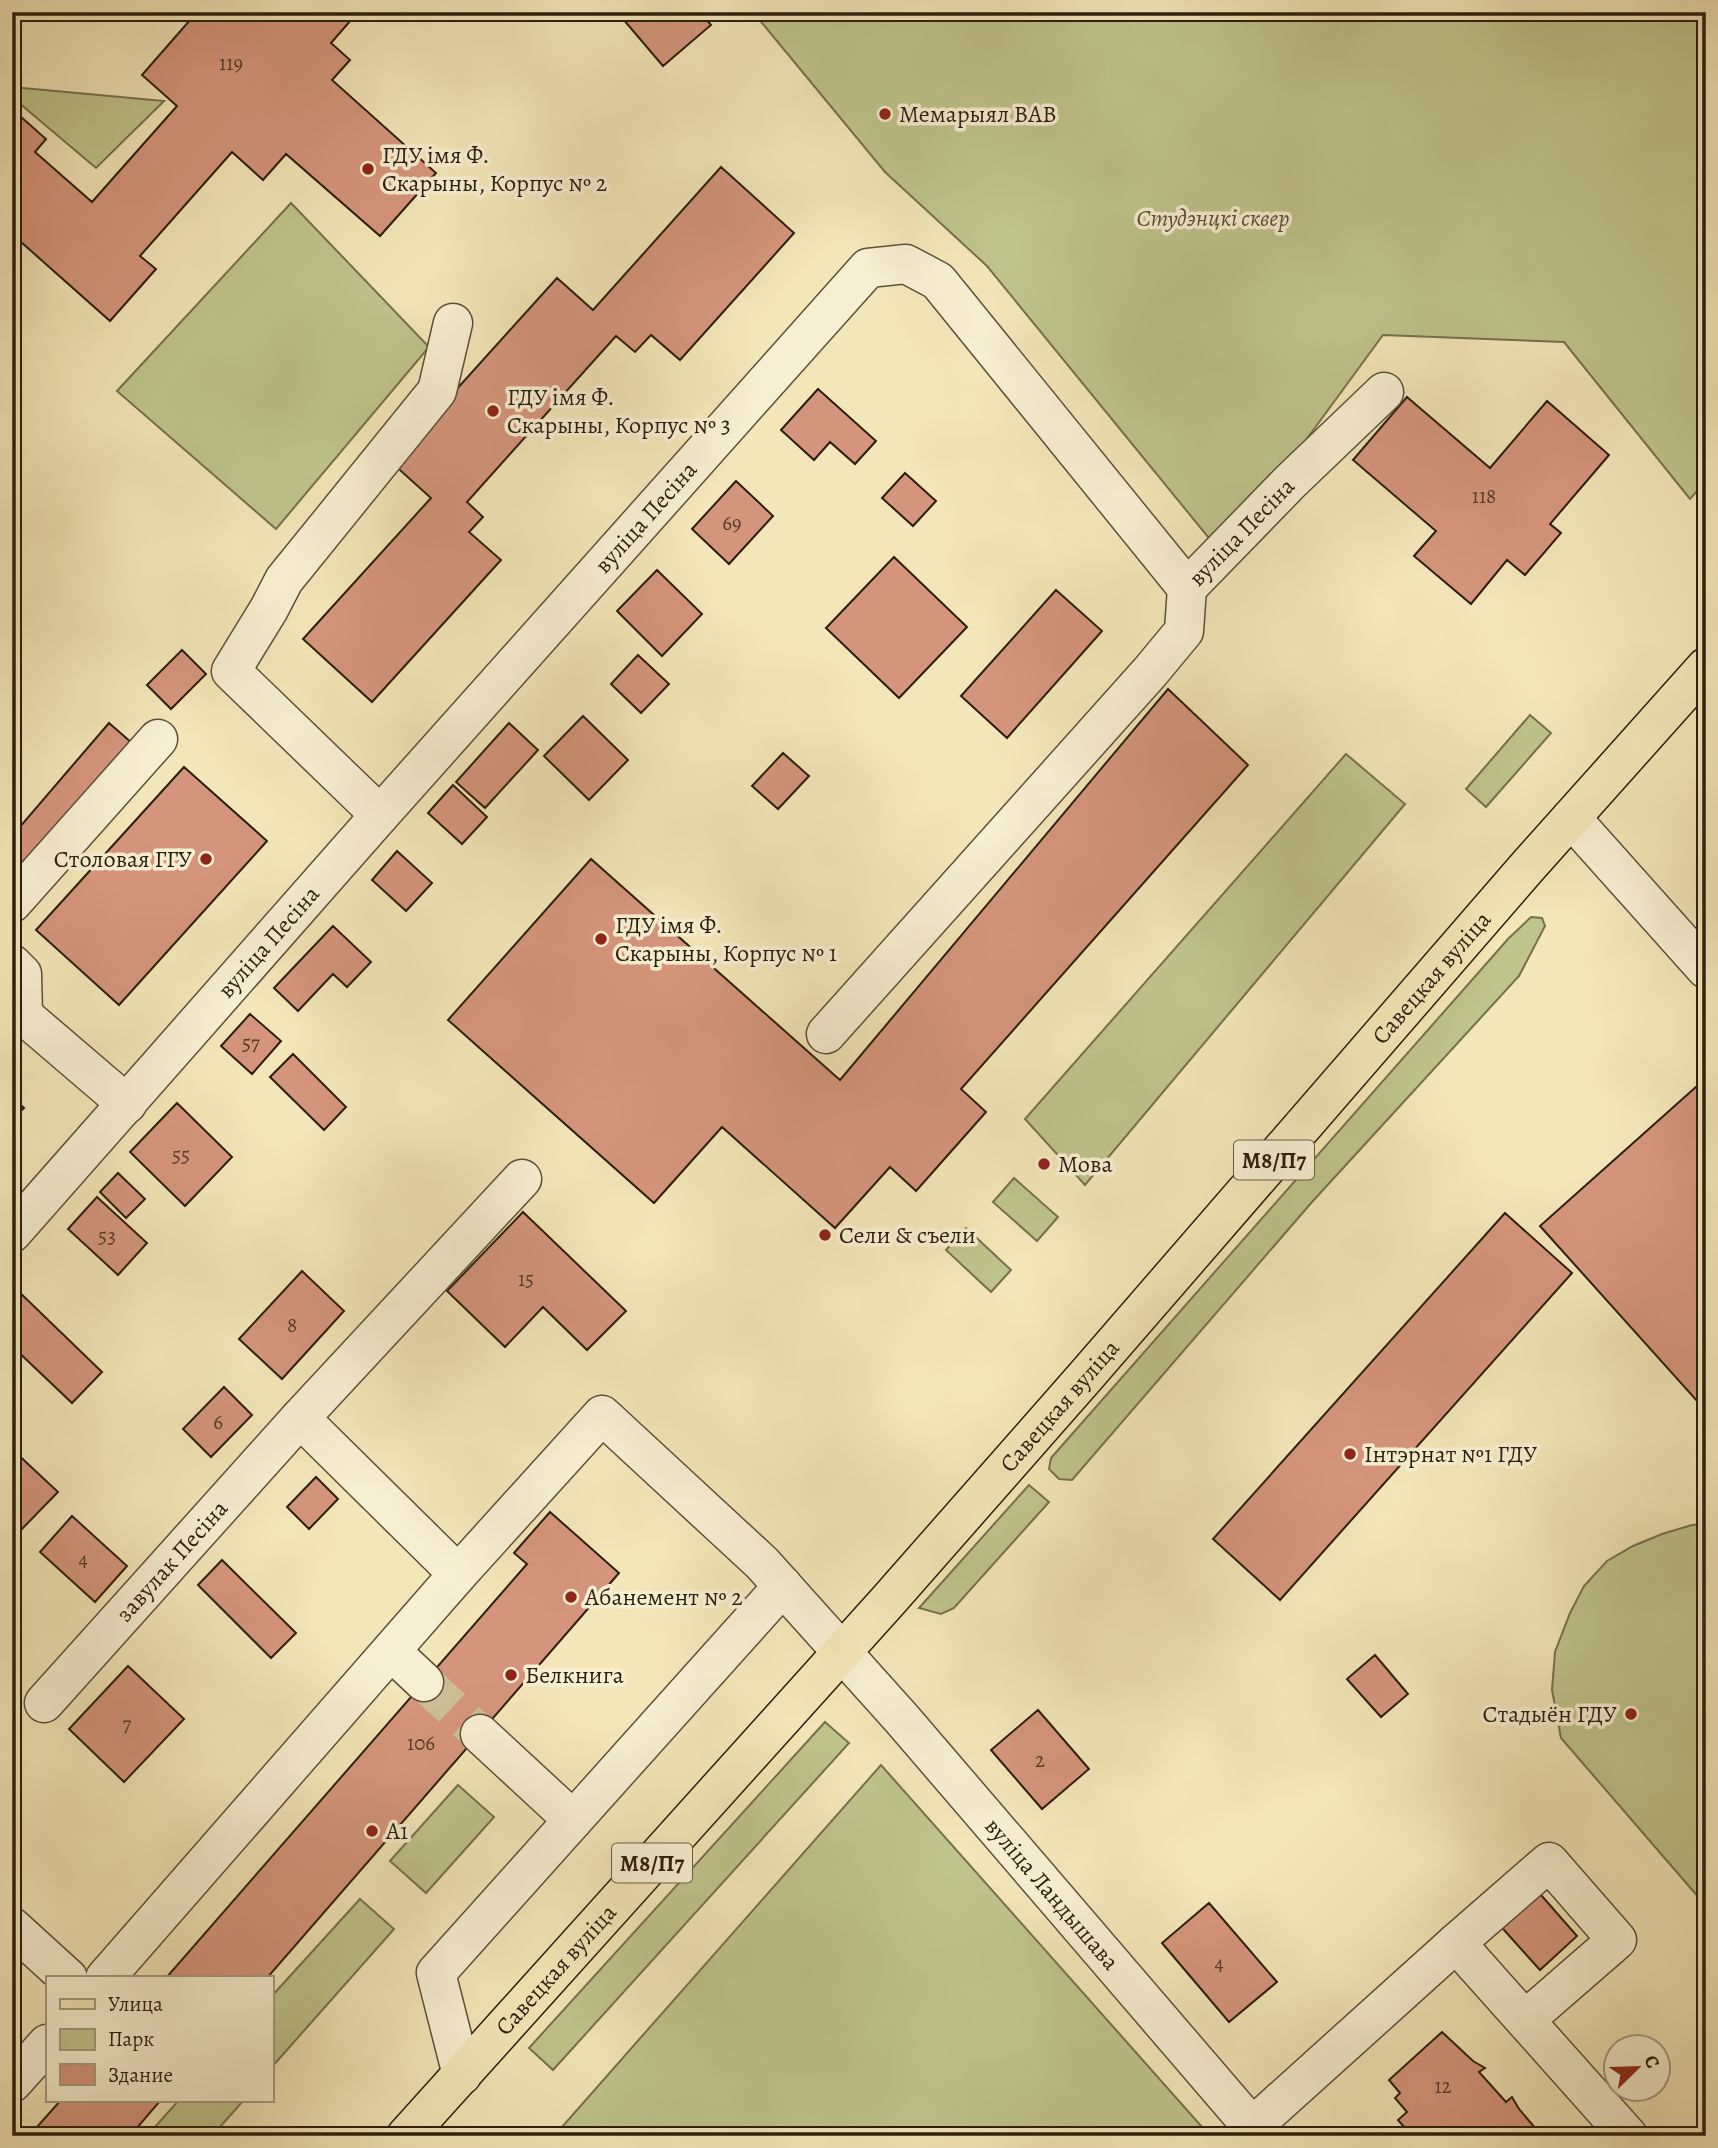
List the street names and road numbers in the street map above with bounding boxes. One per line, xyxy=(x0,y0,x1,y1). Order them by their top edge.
street label: вуліца Песіна xyxy=(587,454,704,580)
street label: вуліца Песіна xyxy=(1181,470,1302,593)
street label: вуліца Песіна xyxy=(210,879,327,1005)
street label: Савецкая вуліца xyxy=(1365,904,1498,1051)
road number: М8/П7 xyxy=(1234,1140,1314,1180)
street label: Савецкая вуліца xyxy=(993,1333,1127,1479)
street label: завулак Песіна xyxy=(108,1493,235,1629)
street label: вуліца Ландышава xyxy=(978,1811,1127,1977)
road number: М8/П7 xyxy=(612,1844,692,1882)
street label: Савецкая вуліца xyxy=(488,1897,624,2042)

